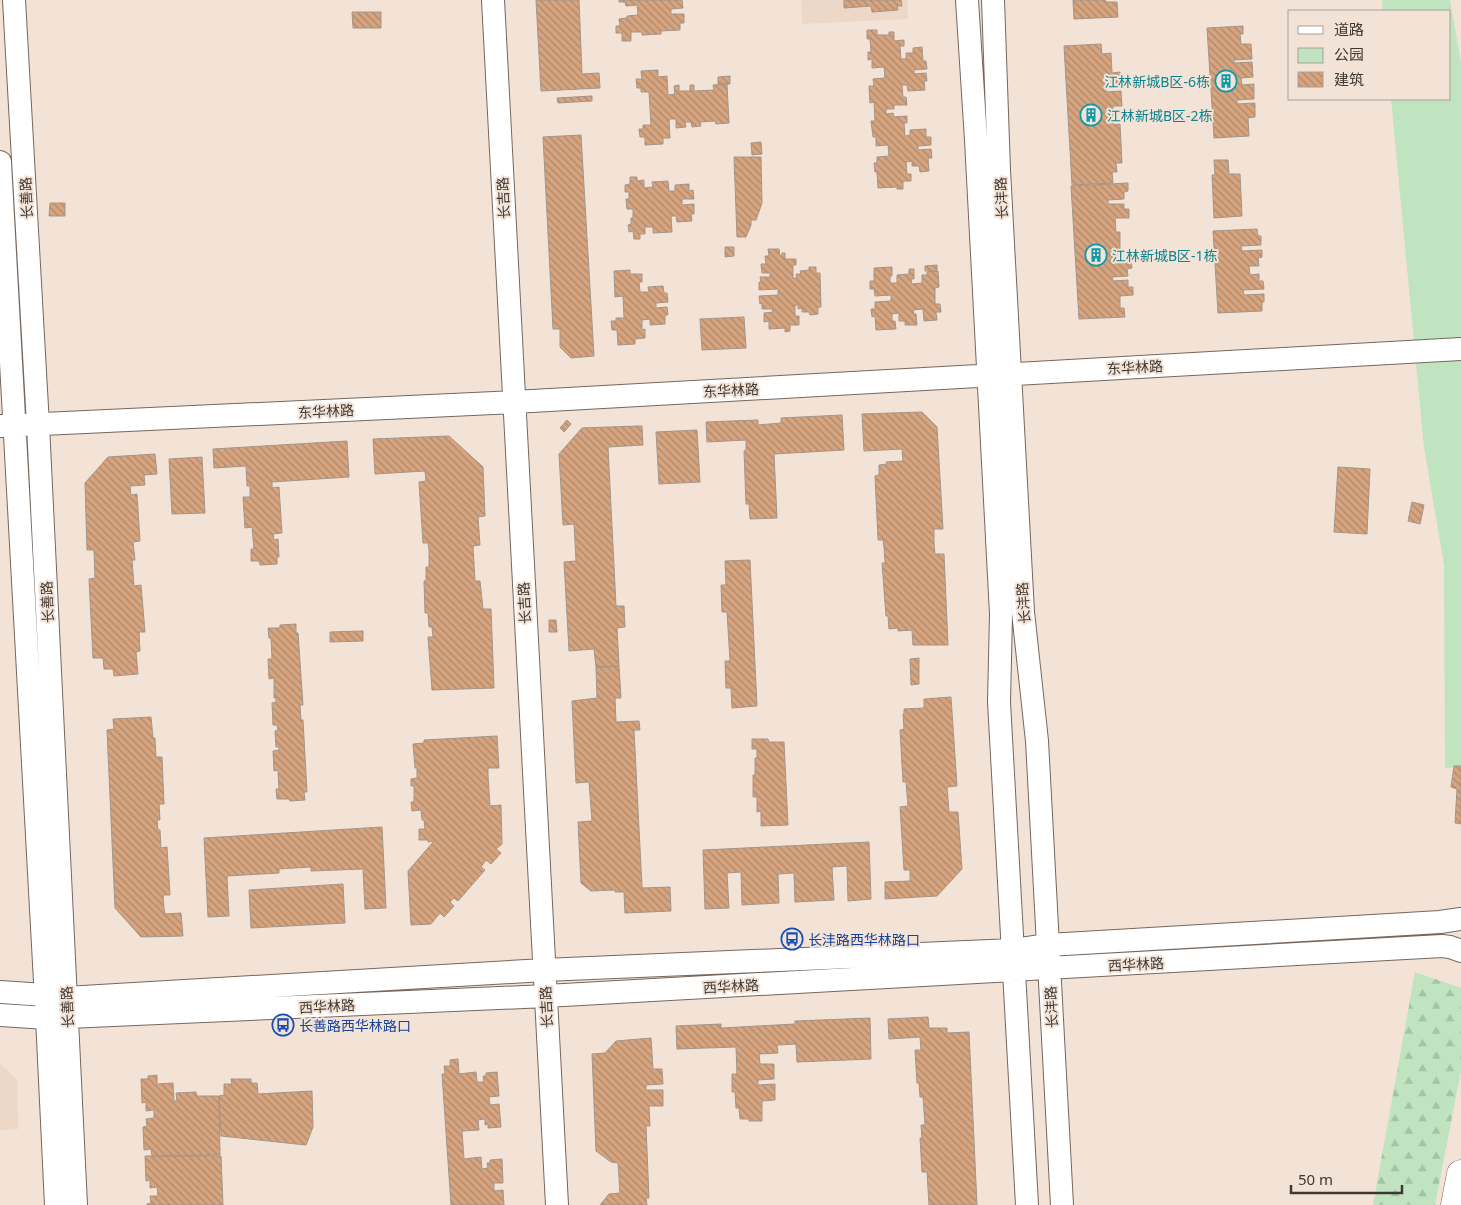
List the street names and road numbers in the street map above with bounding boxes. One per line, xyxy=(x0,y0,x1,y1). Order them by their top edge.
street label: 长善路 xyxy=(15,177,37,219)
street label: 长吉路 xyxy=(492,177,514,219)
street label: 长沣路 xyxy=(990,177,1012,219)
street label: 东华林路 xyxy=(1107,356,1163,378)
street label: 东华林路 xyxy=(703,379,759,401)
street label: 东华林路 xyxy=(298,400,354,422)
street label: 长善路 xyxy=(36,581,58,623)
street label: 长沣路 xyxy=(1012,581,1034,625)
street label: 长吉路 xyxy=(513,582,535,624)
street label: 西华林路 xyxy=(1108,953,1164,975)
street label: 西华林路 xyxy=(703,975,759,997)
street label: 长善路 xyxy=(56,986,78,1028)
street label: 长吉路 xyxy=(535,986,557,1028)
street label: 长沣路 xyxy=(1040,986,1062,1028)
street label: 西华林路 xyxy=(299,995,355,1017)

